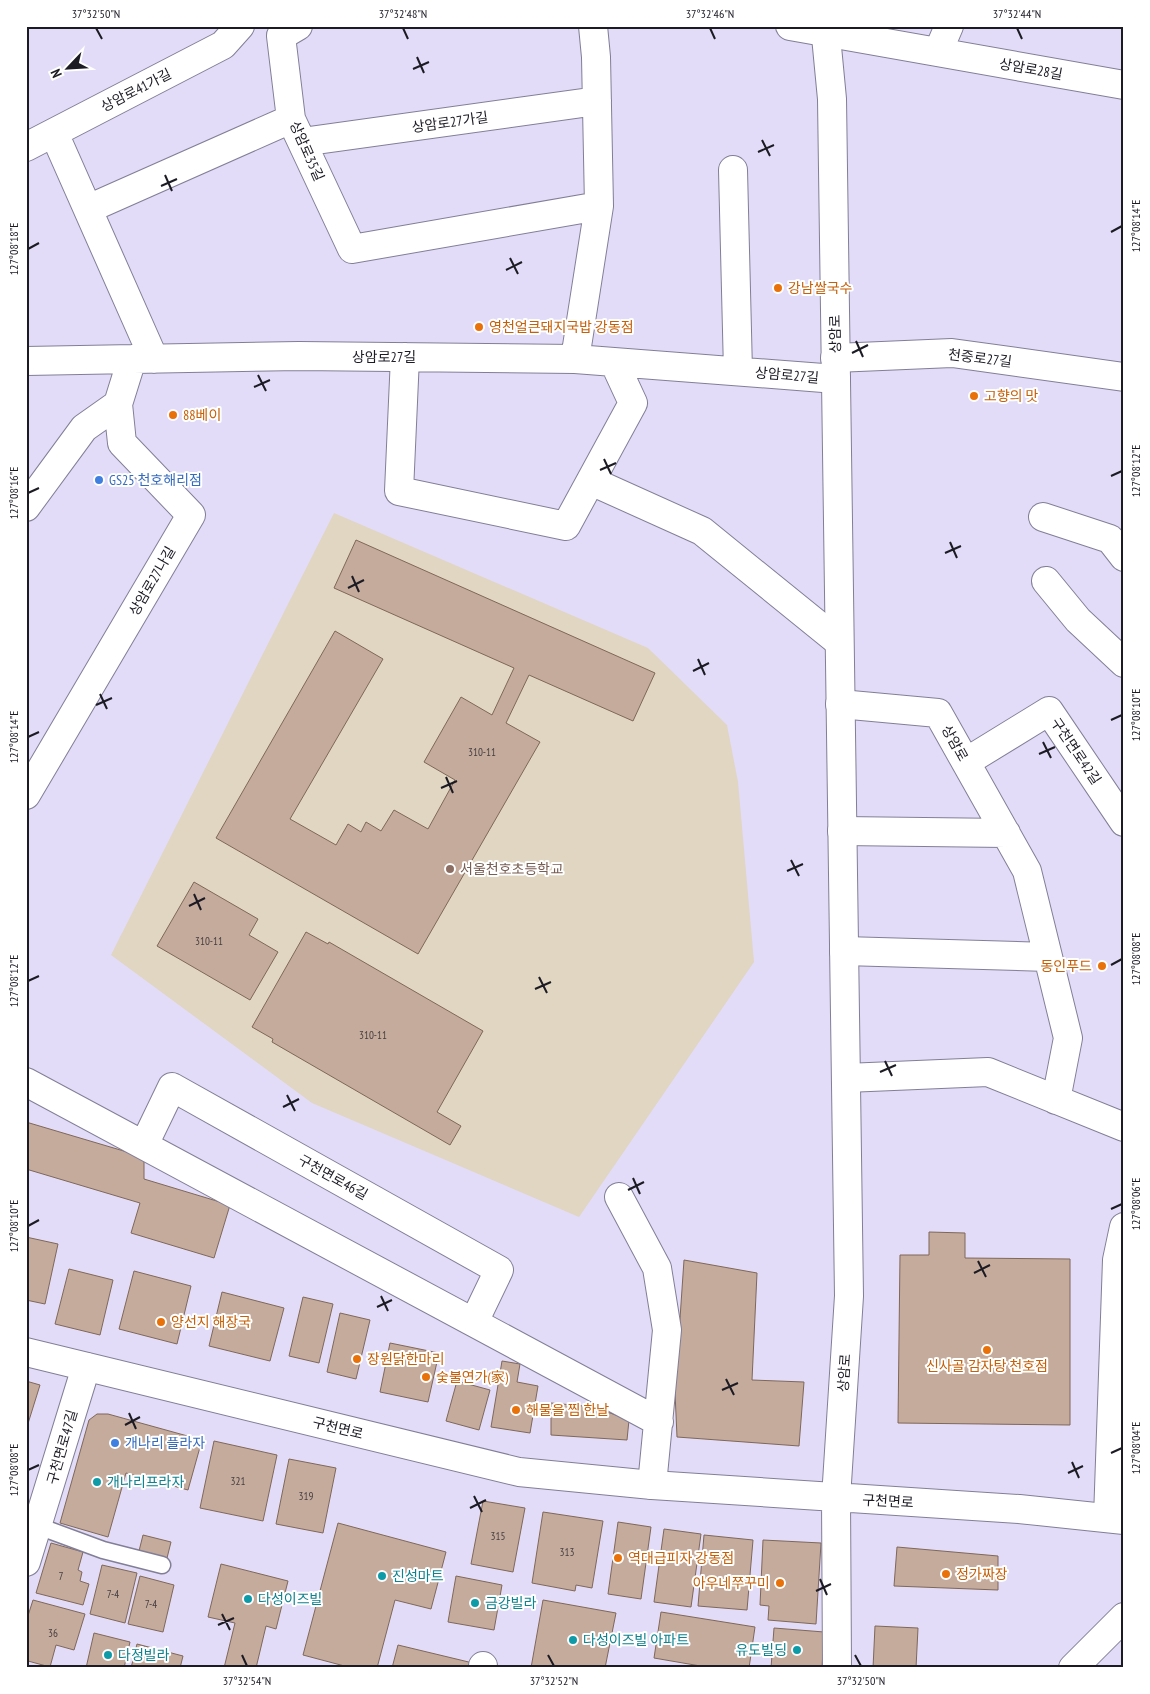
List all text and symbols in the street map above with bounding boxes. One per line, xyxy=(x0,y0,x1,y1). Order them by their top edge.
text: 37°32'50"N xyxy=(72,6,120,21)
text: 37°32'48"N xyxy=(379,6,427,21)
text: 37°32'46"N xyxy=(686,6,734,21)
text: 37°32'44"N xyxy=(993,6,1041,21)
north arrow xyxy=(42,42,92,92)
street label: 상암로28길 xyxy=(998,55,1064,83)
street label: 상암로41가길 xyxy=(98,65,174,115)
text: N xyxy=(46,66,66,81)
street label: 상암로27가길 xyxy=(411,108,489,136)
street label: 상암로35길 xyxy=(286,118,328,184)
text: 127°08'14"E xyxy=(1128,200,1143,252)
text: 127°08'18"E xyxy=(6,223,21,275)
place label: 강남쌀국수 xyxy=(788,279,853,297)
marker: 강남쌀국수 xyxy=(772,282,784,294)
street label: 상암로 xyxy=(826,314,844,353)
place label: 영천얼큰돼지국밥 강동점 xyxy=(489,318,634,336)
marker: 영천얼큰돼지국밥 강동점 xyxy=(473,321,485,333)
street label: 천중로27길 xyxy=(947,345,1013,371)
street label: 상암로27길 xyxy=(352,348,416,366)
street label: 상암로27길 xyxy=(754,363,820,387)
place label: 고향의 맛 xyxy=(984,387,1039,405)
marker: 고향의 맛 xyxy=(968,390,980,402)
place label: 88베이 xyxy=(183,406,221,424)
marker: 88베이 xyxy=(167,409,179,421)
text: 127°08'12"E xyxy=(1128,445,1143,497)
text: 127°08'16"E xyxy=(6,467,21,519)
place label: GS25 천호해리점 xyxy=(109,471,202,489)
marker: GS25 천호해리점 xyxy=(93,474,105,486)
street label: 상암로27나길 xyxy=(125,543,179,619)
text: 127°08'10"E xyxy=(1128,689,1143,741)
text: 127°08'14"E xyxy=(6,711,21,763)
street label: 구천면로42길 xyxy=(1047,714,1105,788)
street label: 상암로 xyxy=(938,722,972,764)
house number: 310-11 xyxy=(468,745,496,759)
place label: 서울천호초등학교 xyxy=(460,860,563,878)
marker: 서울천호초등학교 xyxy=(444,863,456,875)
text: 127°08'08"E xyxy=(1128,933,1143,985)
house number: 310-11 xyxy=(195,934,223,948)
text: 127°08'12"E xyxy=(6,955,21,1007)
place label: 동인푸드 xyxy=(1040,957,1092,975)
marker: 동인푸드 xyxy=(1096,960,1108,972)
house number: 310-11 xyxy=(359,1028,387,1042)
street label: 구천면로46길 xyxy=(295,1150,371,1204)
text: 127°08'06"E xyxy=(1128,1178,1143,1230)
text: 127°08'10"E xyxy=(6,1200,21,1252)
place label: 양선지 해장국 xyxy=(171,1313,251,1331)
marker: 양선지 해장국 xyxy=(155,1316,167,1328)
marker: 신사골 감자탕 천호점 xyxy=(981,1344,993,1356)
place label: 장원닭한마리 xyxy=(367,1350,444,1368)
marker: 장원닭한마리 xyxy=(351,1353,363,1365)
street label: 상암로 xyxy=(834,1353,854,1393)
place label: 신사골 감자탕 천호점 xyxy=(926,1357,1048,1375)
place label: 숯불연가(家) xyxy=(436,1368,509,1386)
marker: 숯불연가(家) xyxy=(420,1371,432,1383)
place label: 해물을 찜 한날 xyxy=(526,1401,609,1419)
marker: 해물을 찜 한날 xyxy=(510,1404,522,1416)
street label: 구천면로47길 xyxy=(43,1408,81,1486)
street label: 구천면로 xyxy=(311,1413,365,1443)
text: 127°08'04"E xyxy=(1128,1422,1143,1474)
place label: 개나리 플라자 xyxy=(125,1434,205,1452)
marker: 개나리 플라자 xyxy=(109,1437,121,1449)
text: 127°08'08"E xyxy=(6,1444,21,1496)
place label: 개나리프라자 xyxy=(107,1473,184,1491)
house number: 321 xyxy=(231,1474,245,1488)
marker: 개나리프라자 xyxy=(91,1476,103,1488)
house number: 319 xyxy=(299,1489,313,1503)
street label: 구천면로 xyxy=(862,1491,914,1511)
house number: 315 xyxy=(491,1529,505,1543)
house number: 313 xyxy=(560,1545,574,1559)
place label: 역대급피자 강동점 xyxy=(628,1549,734,1567)
marker: 역대급피자 강동점 xyxy=(612,1552,624,1564)
place label: 정가짜장 xyxy=(956,1565,1008,1583)
place label: 진성마트 xyxy=(392,1567,444,1585)
marker: 정가짜장 xyxy=(940,1568,952,1580)
house number: 7 xyxy=(59,1569,64,1583)
marker: 진성마트 xyxy=(376,1570,388,1582)
place label: 아우네쭈꾸미 xyxy=(693,1574,770,1592)
marker: 아우네쭈꾸미 xyxy=(774,1577,786,1589)
house number: 7-4 xyxy=(107,1587,119,1601)
place label: 다성이즈빌 xyxy=(258,1590,322,1608)
marker: 다성이즈빌 xyxy=(242,1593,254,1605)
place label: 금강빌라 xyxy=(485,1594,537,1612)
house number: 7-4 xyxy=(145,1597,157,1611)
marker: 금강빌라 xyxy=(469,1597,481,1609)
house number: 36 xyxy=(48,1626,58,1640)
place label: 다성이즈빌 아파트 xyxy=(583,1631,689,1649)
marker: 다성이즈빌 아파트 xyxy=(567,1634,579,1646)
place label: 유도빌딩 xyxy=(735,1641,787,1659)
marker: 유도빌딩 xyxy=(791,1644,803,1656)
place label: 다정빌라 xyxy=(118,1646,170,1664)
marker: 다정빌라 xyxy=(102,1649,114,1661)
text: 37°32'54"N xyxy=(223,1673,271,1688)
text: 37°32'52"N xyxy=(530,1673,578,1688)
text: 37°32'50"N xyxy=(837,1673,885,1688)

